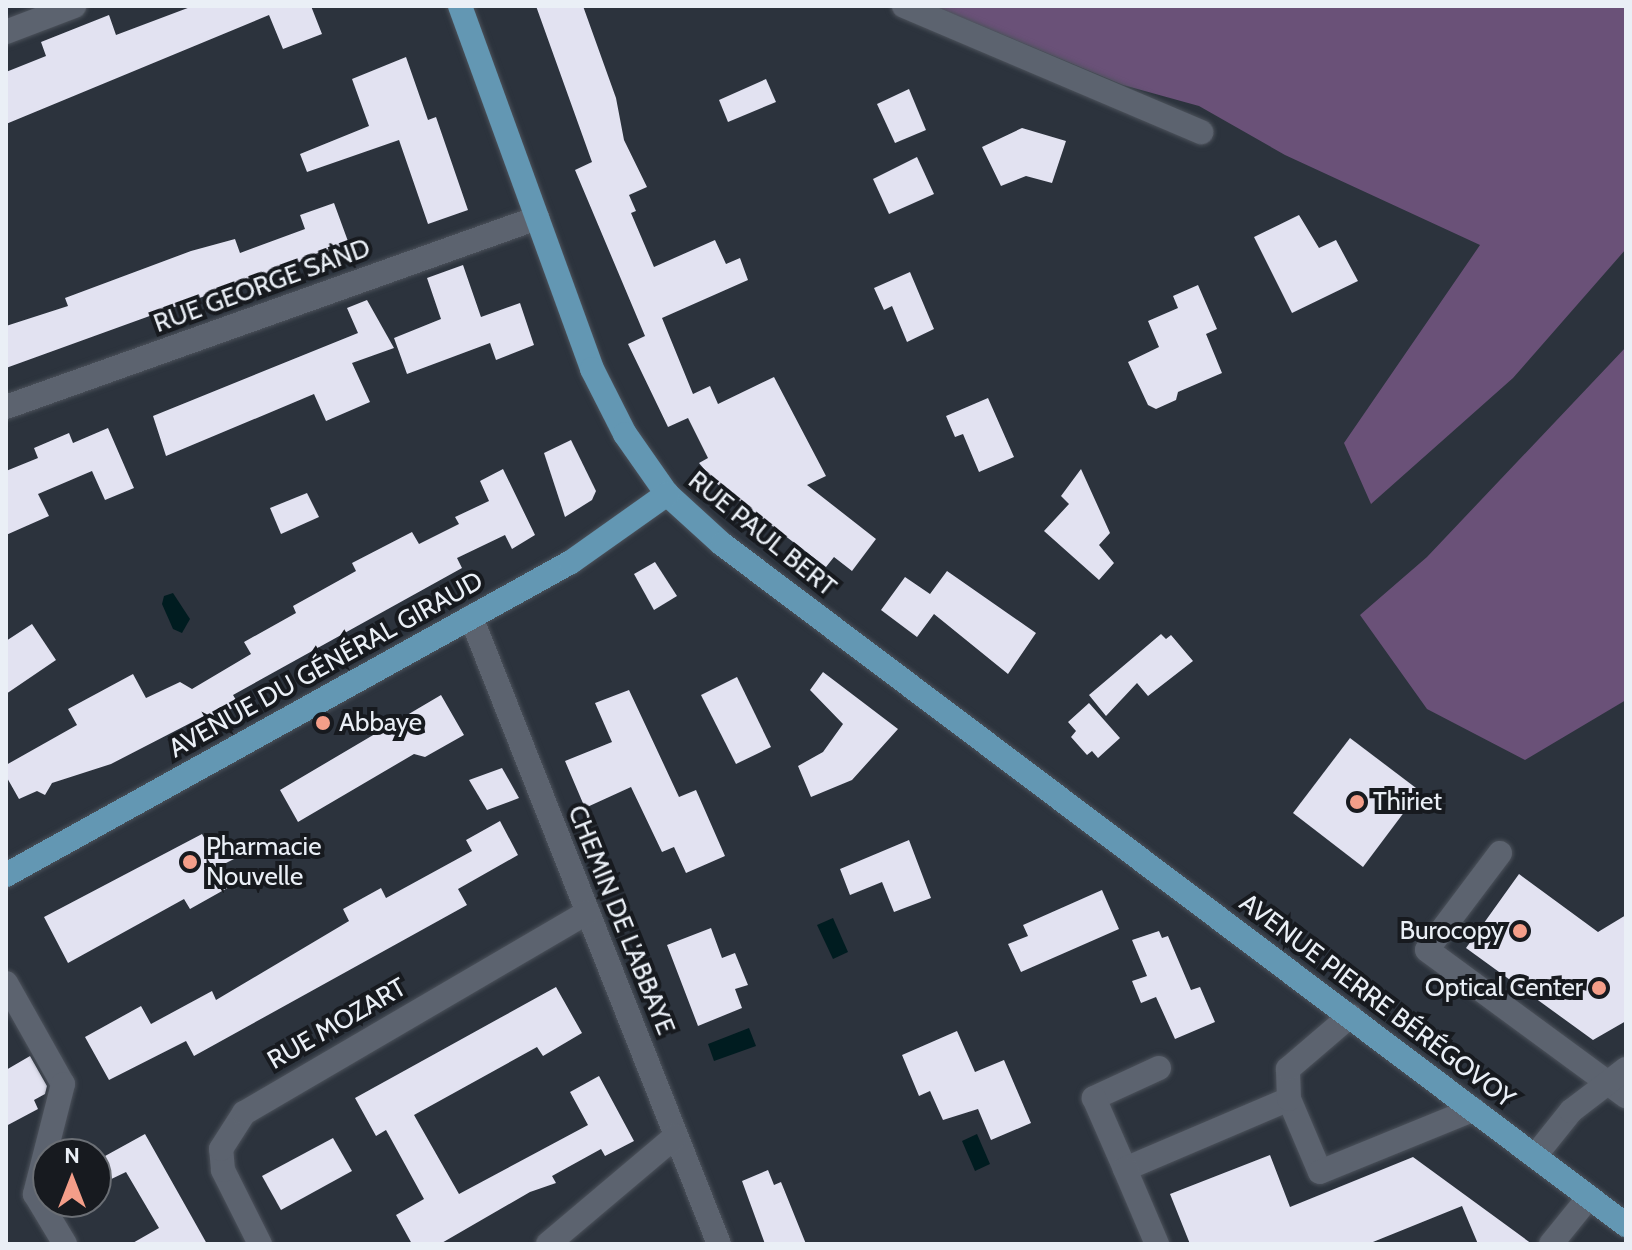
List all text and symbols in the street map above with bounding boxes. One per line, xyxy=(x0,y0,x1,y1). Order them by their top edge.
street label: RUE GEORGE SAND xyxy=(149,232,375,340)
street label: RUE PAUL BERT xyxy=(682,465,842,603)
street label: AVENUE DU GÉNÉRAL GIRAUD xyxy=(164,565,488,765)
place label: Abbaye xyxy=(339,707,422,739)
marker: Abbaye xyxy=(314,714,332,732)
place label: Thiriet xyxy=(1373,786,1442,818)
marker: Thiriet xyxy=(1348,793,1366,811)
street label: CHEMIN DE L'ABBAYE xyxy=(561,801,681,1039)
place label: Pharmacie Nouvelle xyxy=(206,831,321,892)
marker: Pharmacie Nouvelle xyxy=(181,853,199,871)
street label: AVENUE PIERRE BÉRÉGOVOY xyxy=(1233,887,1521,1115)
place label: Burocopy xyxy=(1400,915,1504,947)
marker: Burocopy xyxy=(1511,922,1529,940)
street label: RUE MOZART xyxy=(262,972,412,1076)
place label: Optical Center xyxy=(1425,972,1583,1004)
marker: Optical Center xyxy=(1590,979,1608,997)
north arrow xyxy=(32,1138,112,1218)
text: N xyxy=(64,1142,80,1169)

